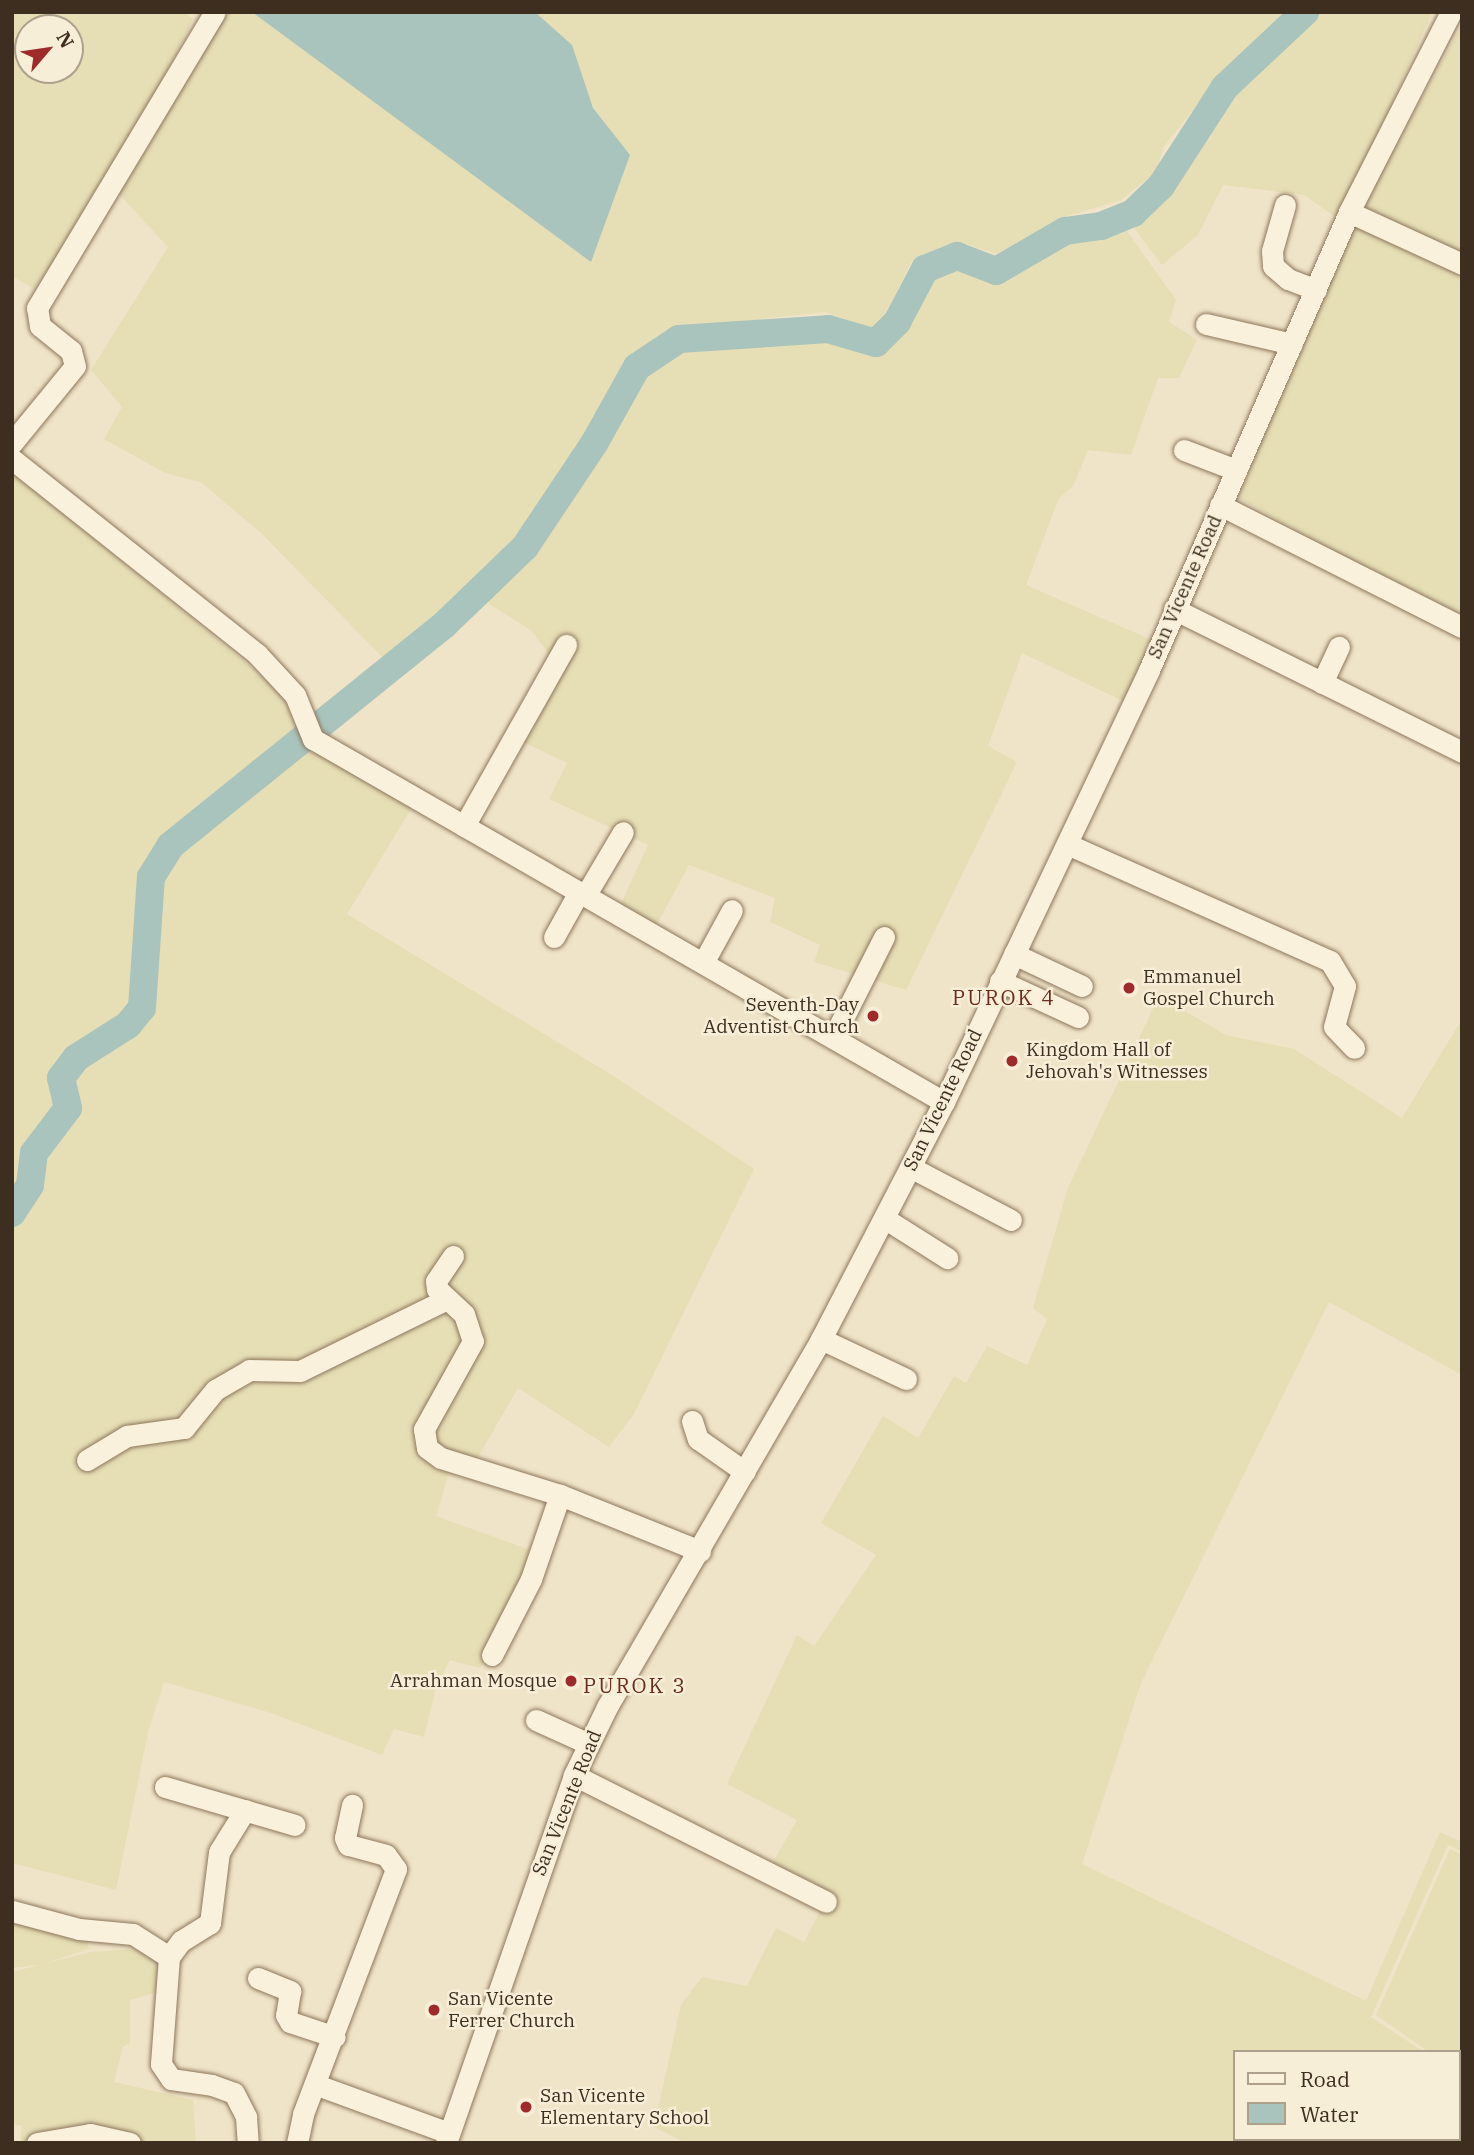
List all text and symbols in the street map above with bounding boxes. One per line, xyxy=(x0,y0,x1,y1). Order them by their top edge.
north arrow xyxy=(14,14,84,84)
text: N xyxy=(51,27,80,52)
street label: San Vicente Road xyxy=(1143,512,1227,662)
place label: Emmanuel Gospel Church xyxy=(1143,966,1275,1010)
marker: Emmanuel Gospel Church xyxy=(1121,980,1137,996)
district label: PUROK 4 xyxy=(953,984,1055,1010)
place label: Seventh-Day Adventist Church xyxy=(703,994,859,1038)
marker: Seventh-Day Adventist Church xyxy=(865,1008,881,1024)
street label: San Vicente Road xyxy=(899,1025,987,1175)
place label: Kingdom Hall of Jehovah's Witnesses xyxy=(1026,1039,1208,1083)
marker: Kingdom Hall of Jehovah's Witnesses xyxy=(1004,1053,1020,1069)
place label: Arrahman Mosque xyxy=(390,1670,557,1692)
district label: PUROK 3 xyxy=(584,1672,686,1698)
marker: Arrahman Mosque xyxy=(563,1673,579,1689)
street label: San Vicente Road xyxy=(527,1727,607,1879)
place label: San Vicente Ferrer Church xyxy=(448,1988,575,2032)
marker: San Vicente Ferrer Church xyxy=(426,2002,442,2018)
legend xyxy=(1232,2050,1460,2141)
text: Road xyxy=(1300,2065,1350,2093)
place label: San Vicente Elementary School xyxy=(540,2085,709,2129)
marker: San Vicente Elementary School xyxy=(518,2099,534,2115)
text: Water xyxy=(1300,2100,1358,2128)

